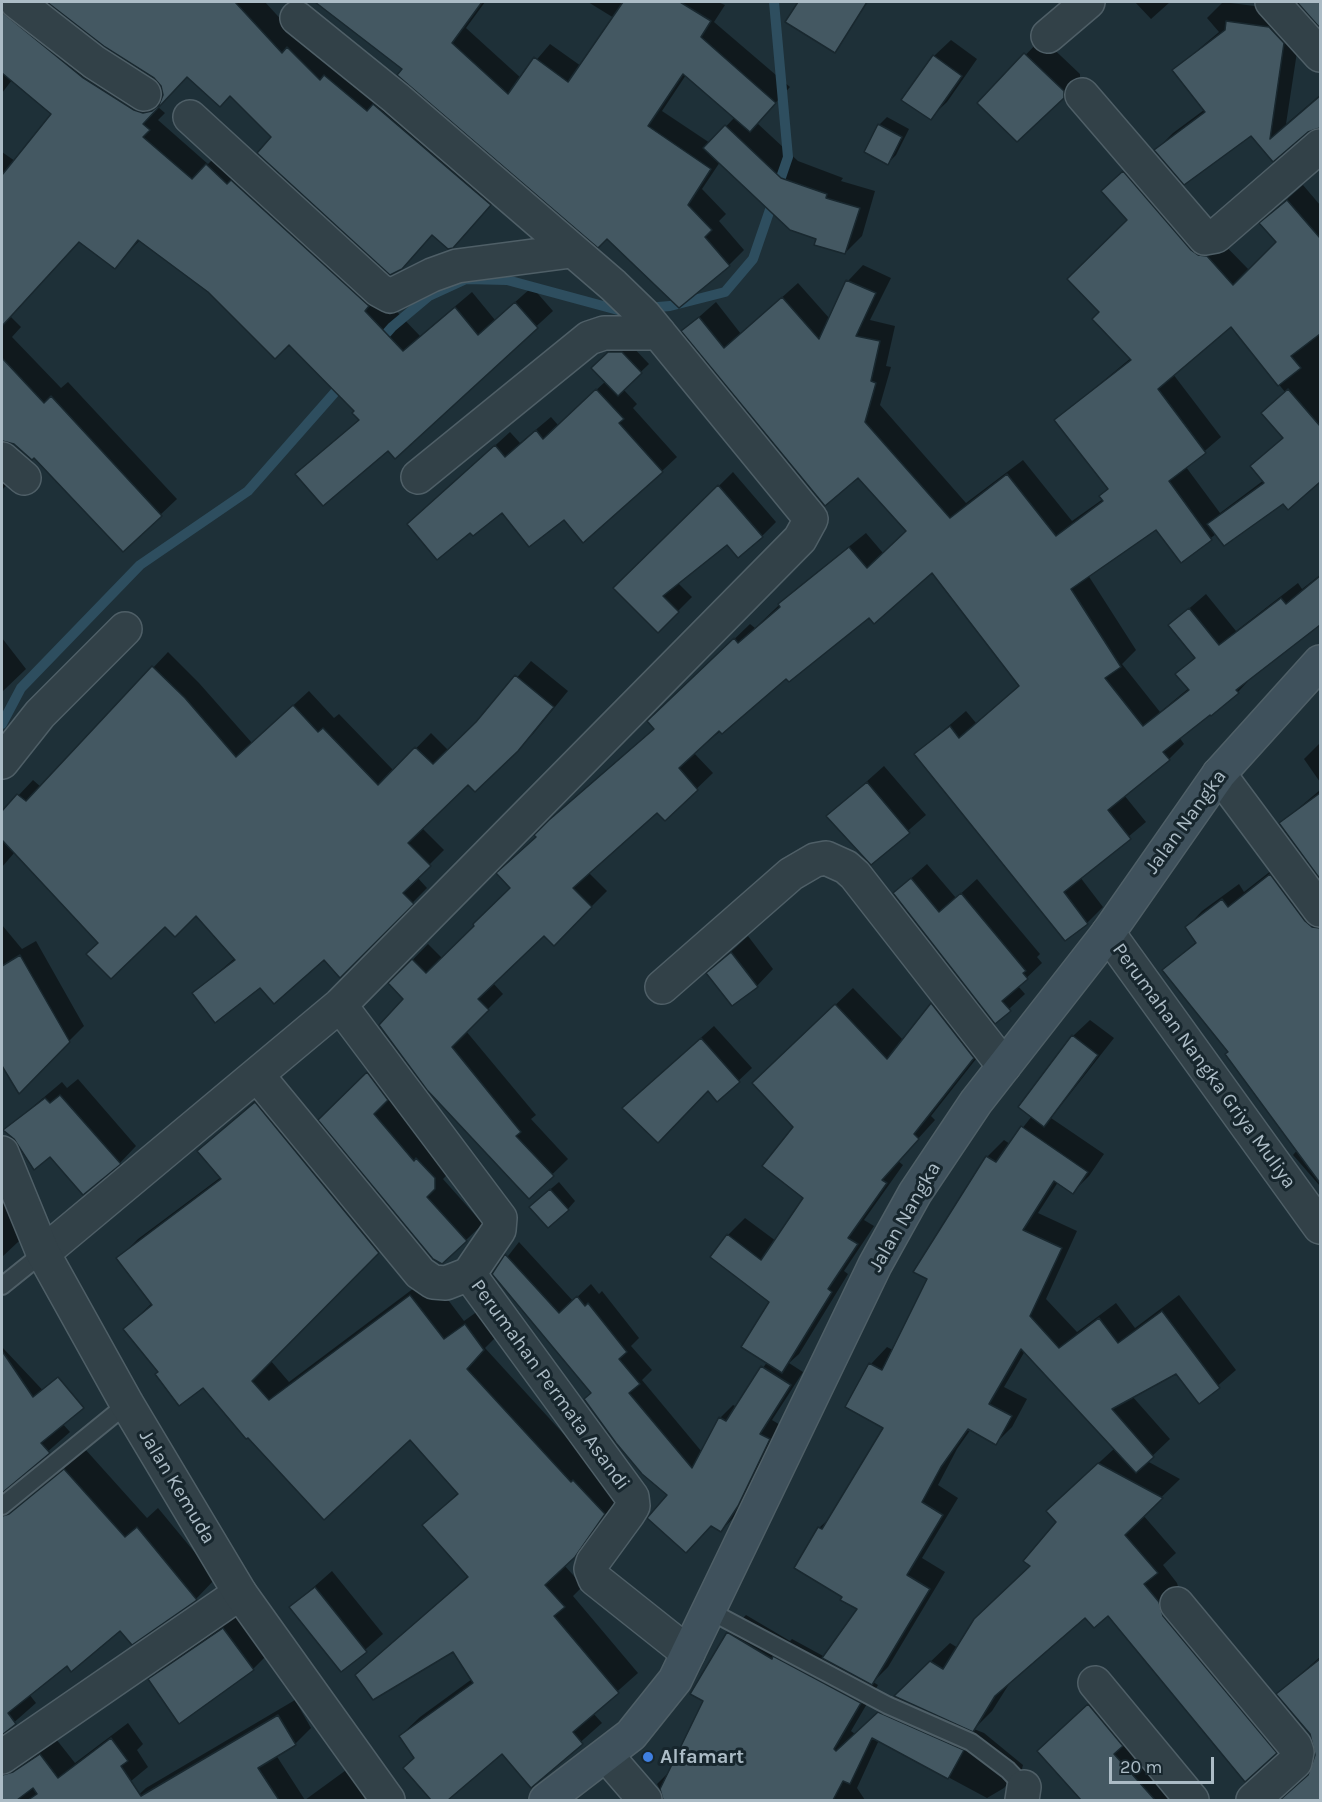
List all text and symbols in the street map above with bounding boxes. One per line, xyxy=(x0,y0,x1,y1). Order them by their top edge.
street label: Jalan Nangka xyxy=(1140,765,1232,879)
street label: Perumahan Nangka Griya Muliya xyxy=(1107,939,1301,1193)
street label: Jalan Nangka xyxy=(864,1158,946,1276)
street label: Perumahan Permata Asandi xyxy=(465,1275,635,1495)
street label: Jalan Kemuda xyxy=(134,1426,220,1548)
place label: Alfamart xyxy=(660,1745,744,1769)
scale bar xyxy=(1112,1745,1217,1783)
marker: Alfamart xyxy=(641,1750,655,1764)
text: 20 m xyxy=(1120,1756,1162,1778)

